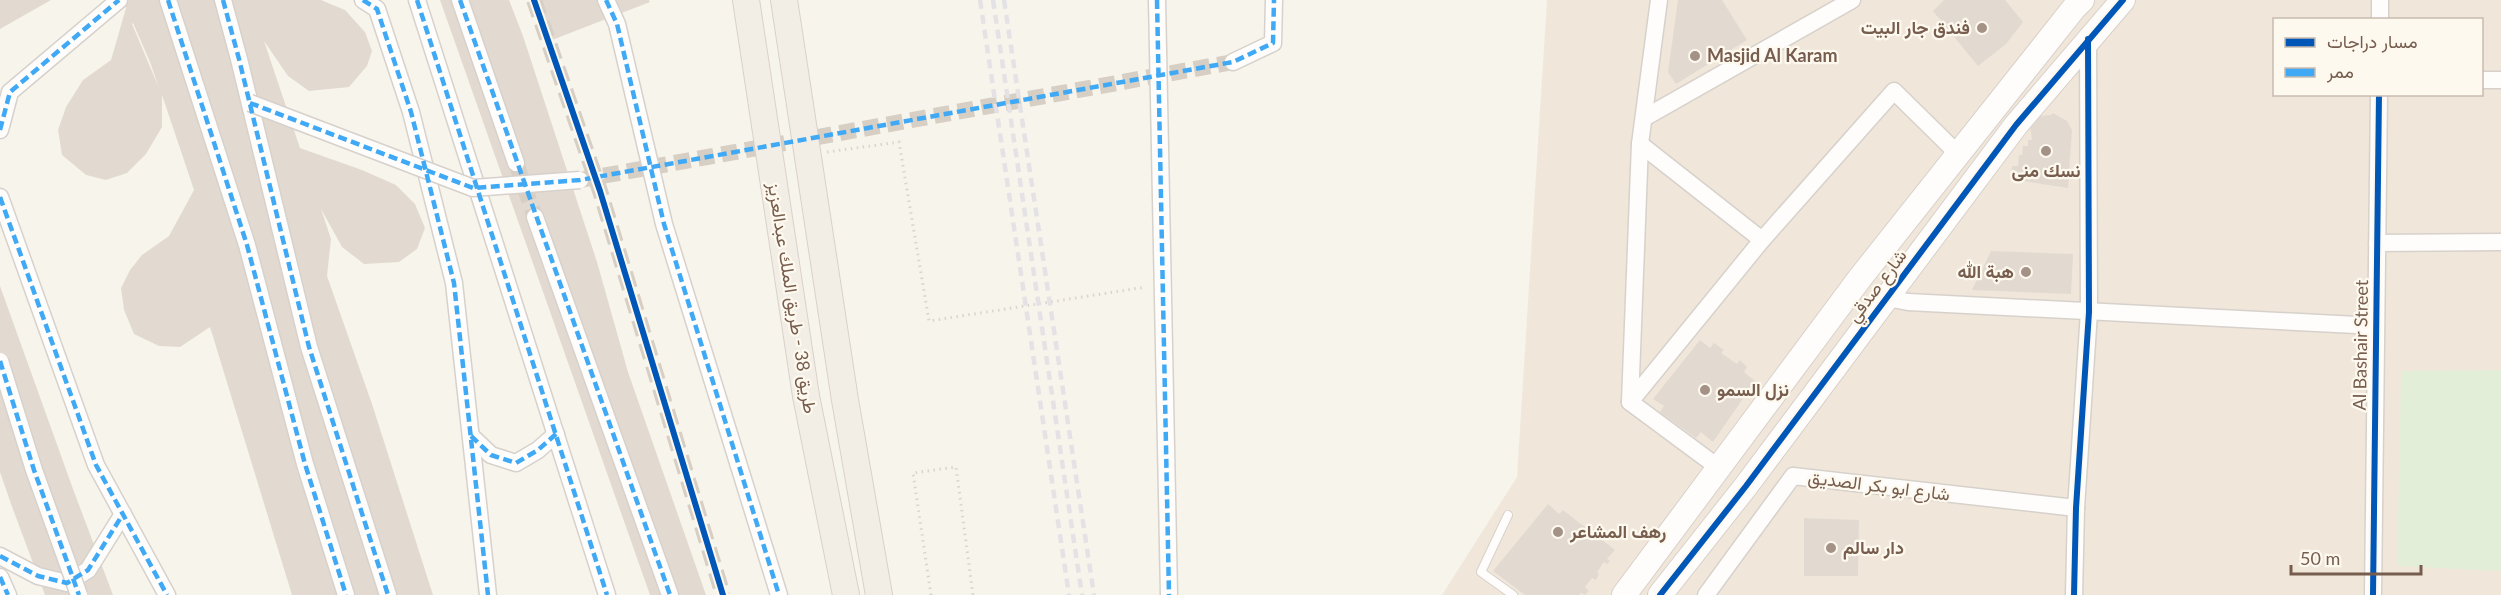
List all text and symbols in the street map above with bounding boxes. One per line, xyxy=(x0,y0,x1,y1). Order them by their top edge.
place label: فندق جار البيت xyxy=(1861,16,1970,39)
legend xyxy=(2273,18,2483,96)
marker: فندق جار البيت xyxy=(1975,21,1989,35)
text: مسار دراجات xyxy=(2327,30,2418,53)
place label: Masjid Al Karam xyxy=(1707,44,1838,66)
marker: Masjid Al Karam xyxy=(1688,49,1702,63)
text: ممر xyxy=(2326,60,2354,83)
marker: نسك منى xyxy=(2039,144,2053,158)
place label: نسك منى xyxy=(2011,159,2081,182)
street label: طريق 38 - طريق الملك عبدالعزيز xyxy=(763,180,822,415)
street label: شارع صدقي xyxy=(1842,245,1915,329)
place label: هبة الله xyxy=(1958,260,2014,283)
marker: هبة الله xyxy=(2019,265,2033,279)
street label: Al Bashair Street xyxy=(2348,279,2372,411)
place label: نزل السمو xyxy=(1717,378,1789,401)
marker: نزل السمو xyxy=(1698,383,1712,397)
street label: شارع ابو بكر الصديق xyxy=(1807,465,1951,507)
place label: رهف المشاعر xyxy=(1569,520,1666,543)
marker: رهف المشاعر xyxy=(1551,525,1565,539)
place label: دار سالم xyxy=(1843,536,1904,560)
scale bar xyxy=(2291,538,2422,576)
marker: دار سالم xyxy=(1824,541,1838,555)
text: 50 m xyxy=(2300,547,2340,569)

